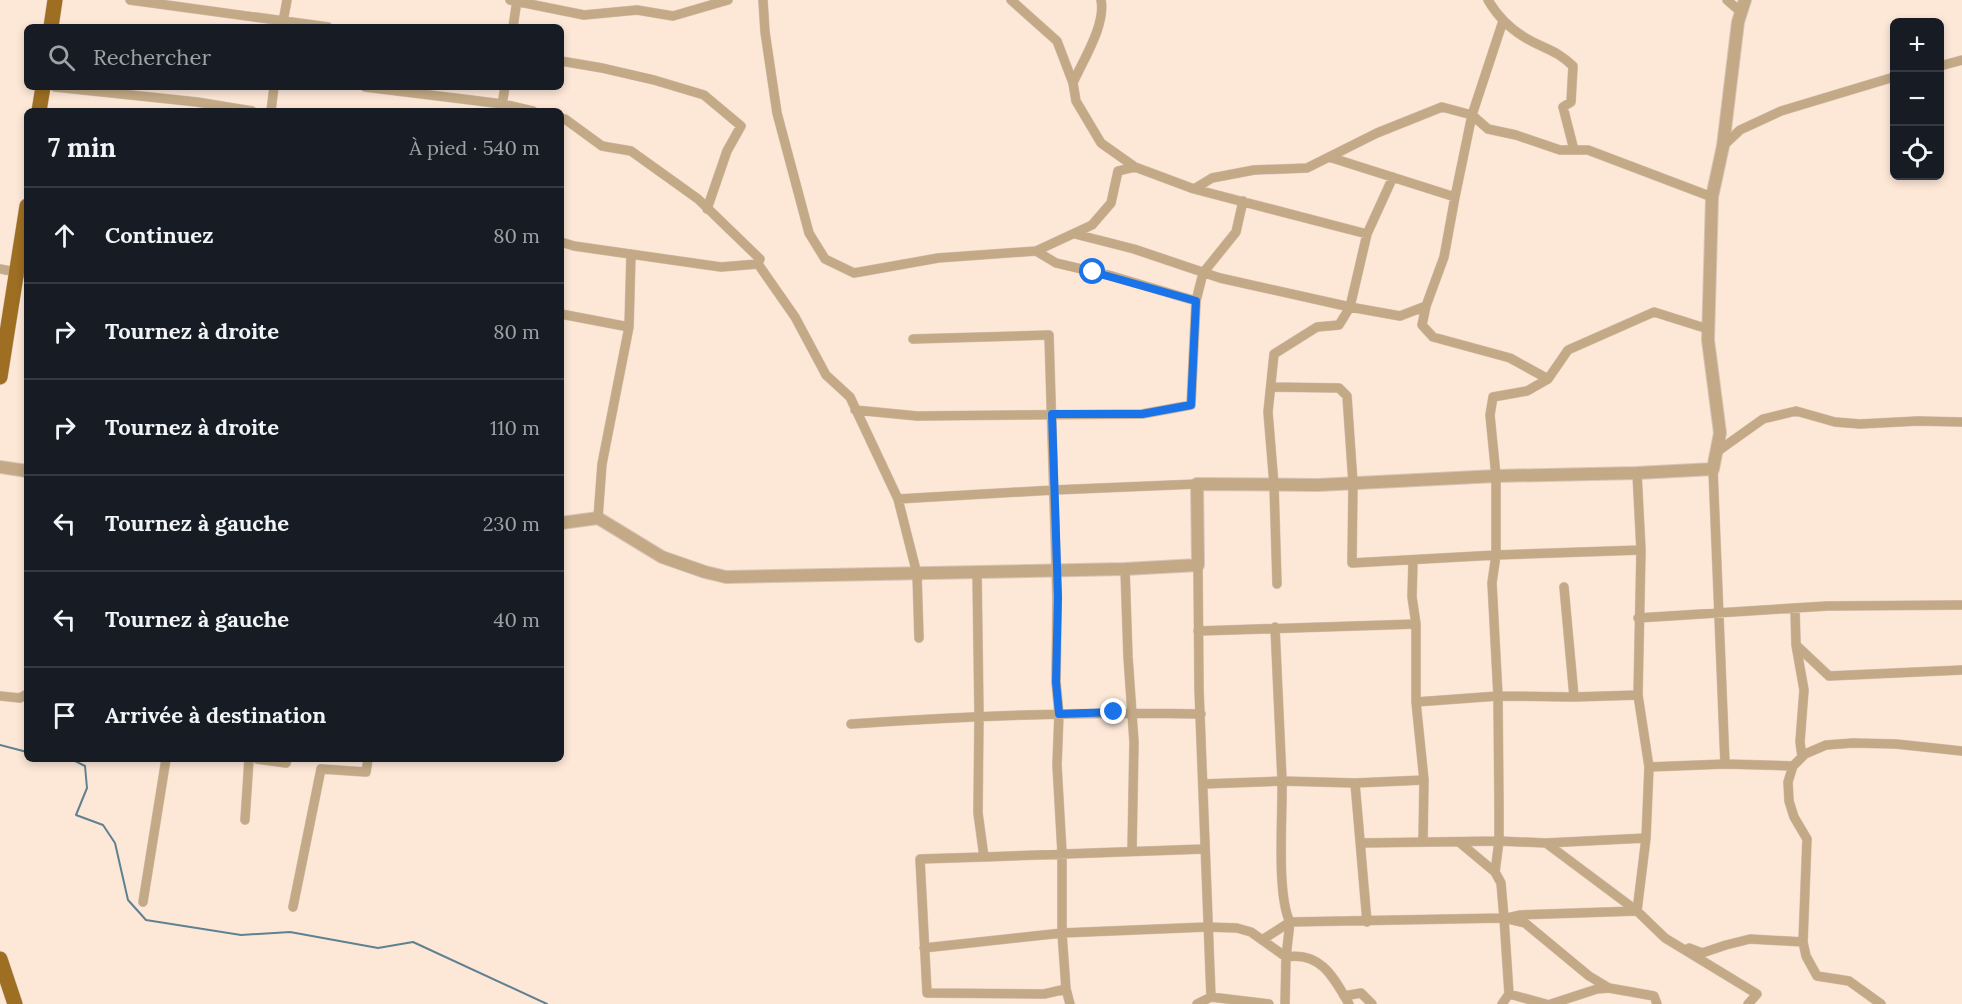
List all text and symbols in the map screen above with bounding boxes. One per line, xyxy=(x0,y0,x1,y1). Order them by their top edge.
map controls xyxy=(1890,18,1944,180)
button: + xyxy=(1890,18,1944,72)
search box xyxy=(24,24,564,90)
icon: search xyxy=(45,41,78,74)
text: Rechercher xyxy=(93,43,211,71)
button: − xyxy=(1890,72,1944,126)
button: locate xyxy=(1890,126,1944,180)
text: 7 min xyxy=(48,131,116,164)
text: À pied · 540 m xyxy=(409,135,540,160)
icon: ahead xyxy=(48,219,81,252)
text: Continuez xyxy=(105,221,213,249)
text: 80 m xyxy=(493,223,540,248)
route start xyxy=(1079,258,1105,284)
icon: right xyxy=(48,315,81,348)
text: Tournez à droite xyxy=(105,317,279,345)
text: 80 m xyxy=(493,319,540,344)
icon: right xyxy=(48,411,81,444)
text: Tournez à droite xyxy=(105,413,279,441)
text: 110 m xyxy=(490,415,540,440)
icon: left xyxy=(48,507,81,540)
text: Tournez à gauche xyxy=(105,509,289,537)
text: 230 m xyxy=(483,511,540,536)
icon: left xyxy=(48,603,81,636)
text: Tournez à gauche xyxy=(105,605,289,633)
text: 40 m xyxy=(494,607,540,632)
route end xyxy=(1100,698,1126,724)
icon: arrive xyxy=(48,699,81,732)
text: Arrivée à destination xyxy=(105,701,326,729)

